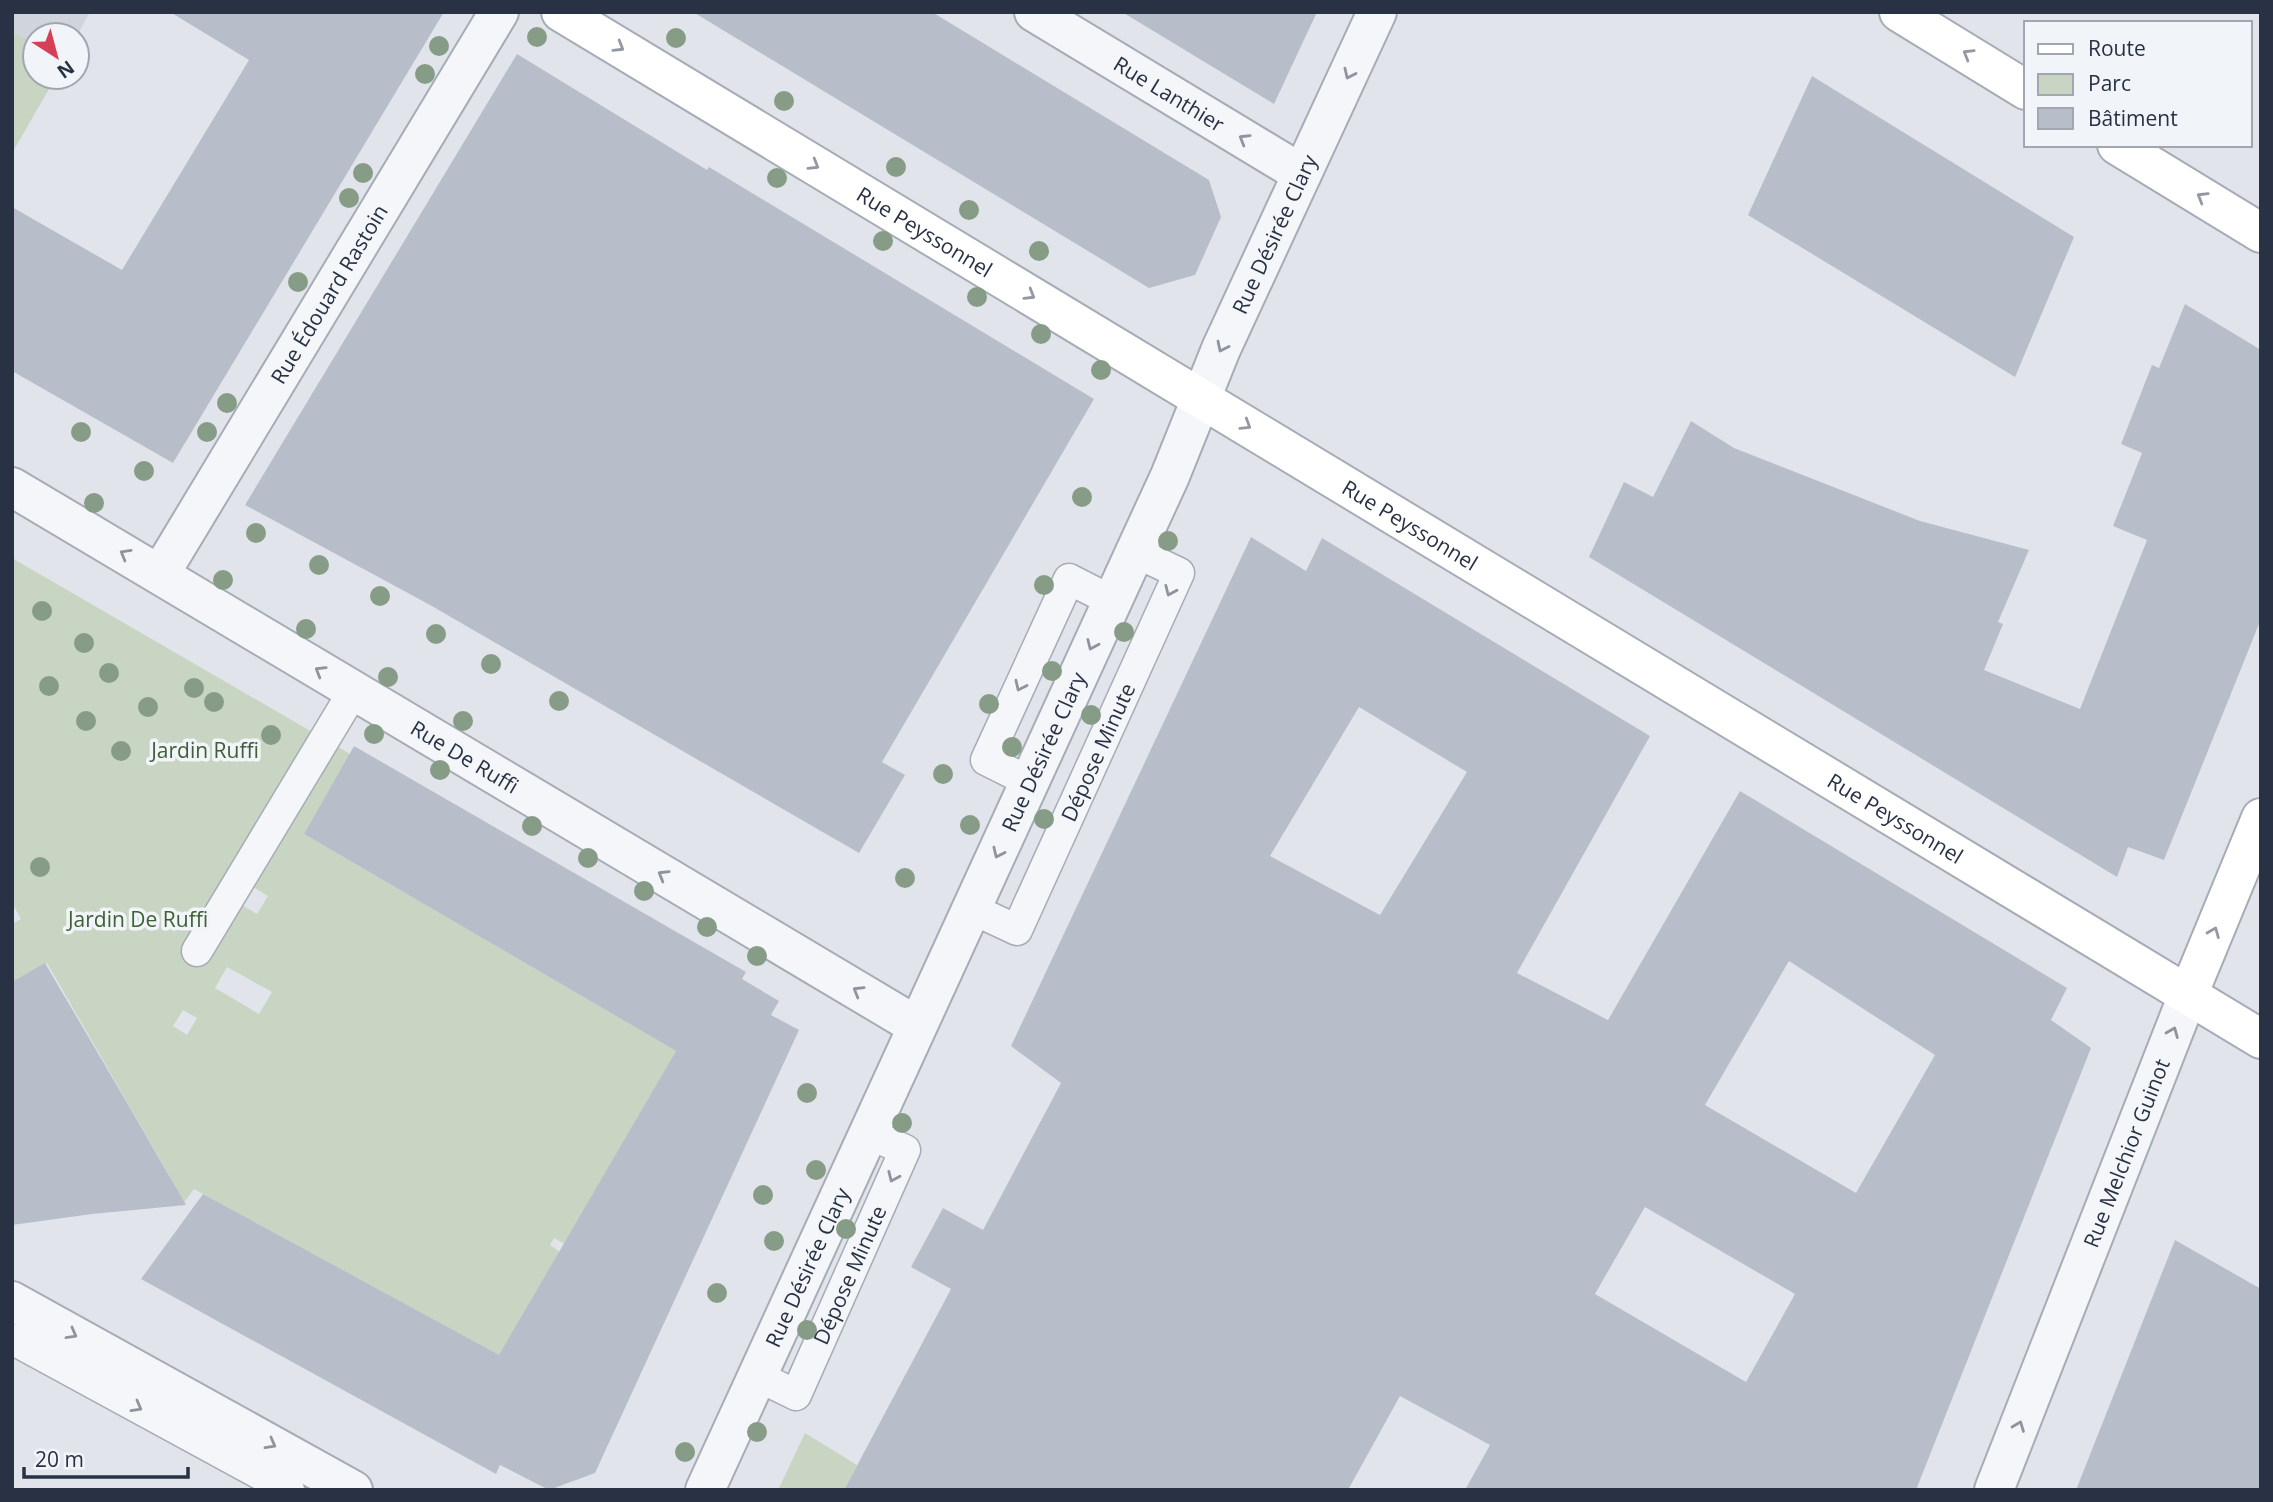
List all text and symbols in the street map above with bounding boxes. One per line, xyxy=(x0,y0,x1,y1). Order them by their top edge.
north arrow xyxy=(21,21,91,91)
legend xyxy=(2024,21,2252,147)
text: Route xyxy=(2088,34,2146,62)
one-way arrow xyxy=(612,39,625,52)
street label: Rue Lanthier xyxy=(1109,49,1230,138)
one-way arrow xyxy=(1963,50,1976,63)
text: N xyxy=(52,55,80,85)
one-way arrow xyxy=(1343,67,1357,79)
text: Parc xyxy=(2088,69,2131,97)
text: Bâtiment xyxy=(2088,104,2178,132)
one-way arrow xyxy=(1238,134,1251,147)
street label: Rue Désirée Clary xyxy=(1225,150,1323,318)
one-way arrow xyxy=(807,157,820,170)
street label: Rue Peyssonnel xyxy=(852,180,998,283)
one-way arrow xyxy=(2197,192,2210,205)
street label: Rue Édouard Rastoin xyxy=(264,199,394,389)
one-way arrow xyxy=(1023,287,1036,300)
one-way arrow xyxy=(1216,340,1230,352)
one-way arrow xyxy=(1238,417,1251,430)
street label: Rue Peyssonnel xyxy=(1337,473,1483,577)
one-way arrow xyxy=(119,549,132,562)
one-way arrow xyxy=(1164,584,1178,596)
one-way arrow xyxy=(1086,638,1100,651)
one-way arrow xyxy=(314,667,327,680)
street label: Rue Désirée Clary xyxy=(995,667,1092,836)
street label: Dépose Minute xyxy=(1054,678,1141,826)
one-way arrow xyxy=(1014,679,1028,691)
street label: Rue De Ruffi xyxy=(406,714,524,800)
park label: Jardin Ruffi xyxy=(149,736,259,764)
street label: Rue Peyssonnel xyxy=(1822,766,1968,870)
one-way arrow xyxy=(992,845,1006,858)
one-way arrow xyxy=(657,870,670,883)
park label: Jardin De Ruffi xyxy=(66,905,208,933)
one-way arrow xyxy=(2206,927,2220,939)
one-way arrow xyxy=(853,987,866,1000)
one-way arrow xyxy=(2165,1026,2179,1038)
street label: Rue Melchior Guinot xyxy=(2076,1054,2176,1251)
one-way arrow xyxy=(887,1170,901,1182)
street label: Rue Désirée Clary xyxy=(758,1183,856,1352)
street label: Dépose Minute xyxy=(806,1201,893,1349)
one-way arrow xyxy=(65,1326,77,1339)
one-way arrow xyxy=(130,1399,142,1412)
one-way arrow xyxy=(2011,1421,2025,1433)
scale bar xyxy=(24,1436,189,1480)
one-way arrow xyxy=(264,1436,276,1450)
text: 20 m xyxy=(35,1445,84,1473)

